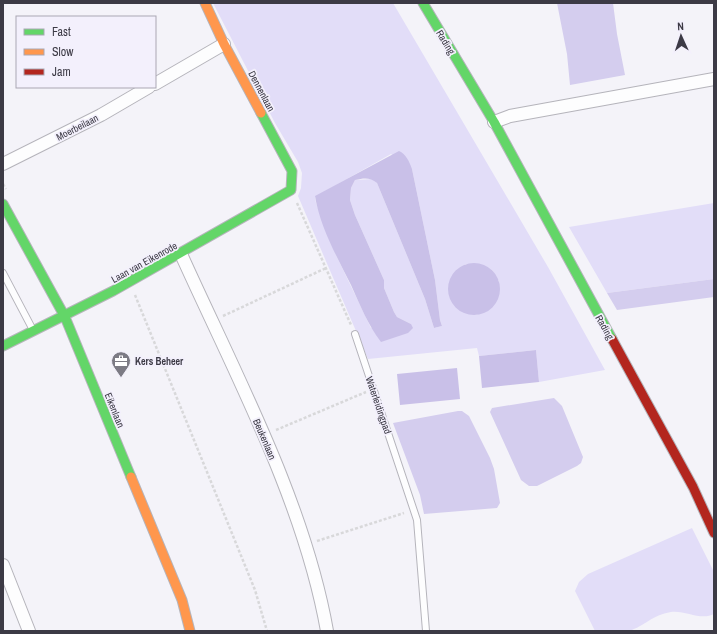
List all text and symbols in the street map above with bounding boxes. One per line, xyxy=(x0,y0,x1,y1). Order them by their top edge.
legend xyxy=(16,16,156,88)
north arrow xyxy=(661,16,701,56)
text: N xyxy=(677,19,684,33)
text: Fast xyxy=(52,24,71,40)
street label: Rading xyxy=(433,28,458,57)
text: Slow xyxy=(52,44,74,60)
text: Jam xyxy=(52,64,71,80)
street label: Dennenlaan xyxy=(245,69,278,114)
street label: Moerbeilaan xyxy=(54,111,100,144)
street label: Laan van Eikenrode xyxy=(109,239,180,286)
street label: Rading xyxy=(592,313,617,342)
office icon: Kers Beheer xyxy=(110,350,132,378)
place label: Kers Beheer xyxy=(135,355,184,368)
street label: Waterleidingpad xyxy=(363,375,394,436)
street label: Eikenlaan xyxy=(102,391,127,430)
street label: Beukenlaan xyxy=(250,417,279,462)

